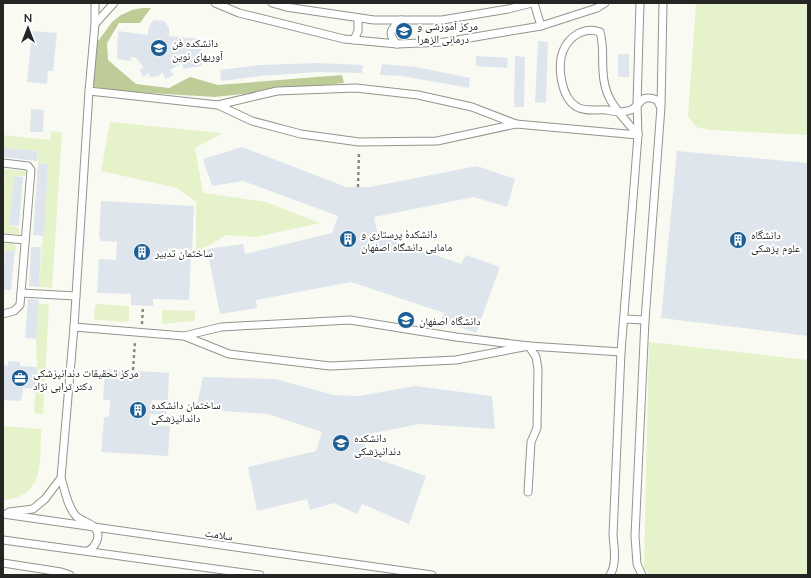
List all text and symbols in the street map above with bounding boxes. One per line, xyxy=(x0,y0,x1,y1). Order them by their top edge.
north arrow xyxy=(8,8,48,48)
text: N xyxy=(24,11,32,24)
place label: مرکز آموزشی و درمانی الزهرا xyxy=(417,19,478,46)
school or university icon: مرکز آموزشی و درمانی الزهرا xyxy=(394,21,414,41)
place label: دانشکده فن آوریهای نوین xyxy=(172,36,223,63)
school or university icon: دانشکده فن آوریهای نوین xyxy=(149,38,169,58)
place label: دانشکدهٔ پرستاری و مامایی دانشگاه اصفهان xyxy=(361,227,452,254)
place label: دانشگاه علوم پزشکی xyxy=(751,228,801,255)
building icon: دانشکدهٔ پرستاری و مامایی دانشگاه اصفهان xyxy=(338,229,358,249)
building icon: دانشگاه علوم پزشکی xyxy=(728,230,748,250)
building icon: ساختمان تدبیر xyxy=(132,242,152,262)
place label: ساختمان تدبیر xyxy=(154,246,213,260)
school or university icon: دانشگاه اصفهان xyxy=(396,310,416,330)
place label: دانشگاه اصفهان xyxy=(419,314,481,328)
place label: مرکز تحقیقات دندانپزشکی دکتر ترابی نژاد xyxy=(33,366,139,393)
office icon: مرکز تحقیقات دندانپزشکی دکتر ترابی نژاد xyxy=(10,368,30,388)
place label: ساختمان دانشکده داندانپزشکی xyxy=(151,398,221,425)
building icon: ساختمان دانشکده داندانپزشکی xyxy=(128,400,148,420)
place label: دانشکده دندانپزشکی xyxy=(354,431,401,458)
school or university icon: دانشکده دندانپزشکی xyxy=(331,433,351,453)
street label: سلامت xyxy=(204,526,234,542)

